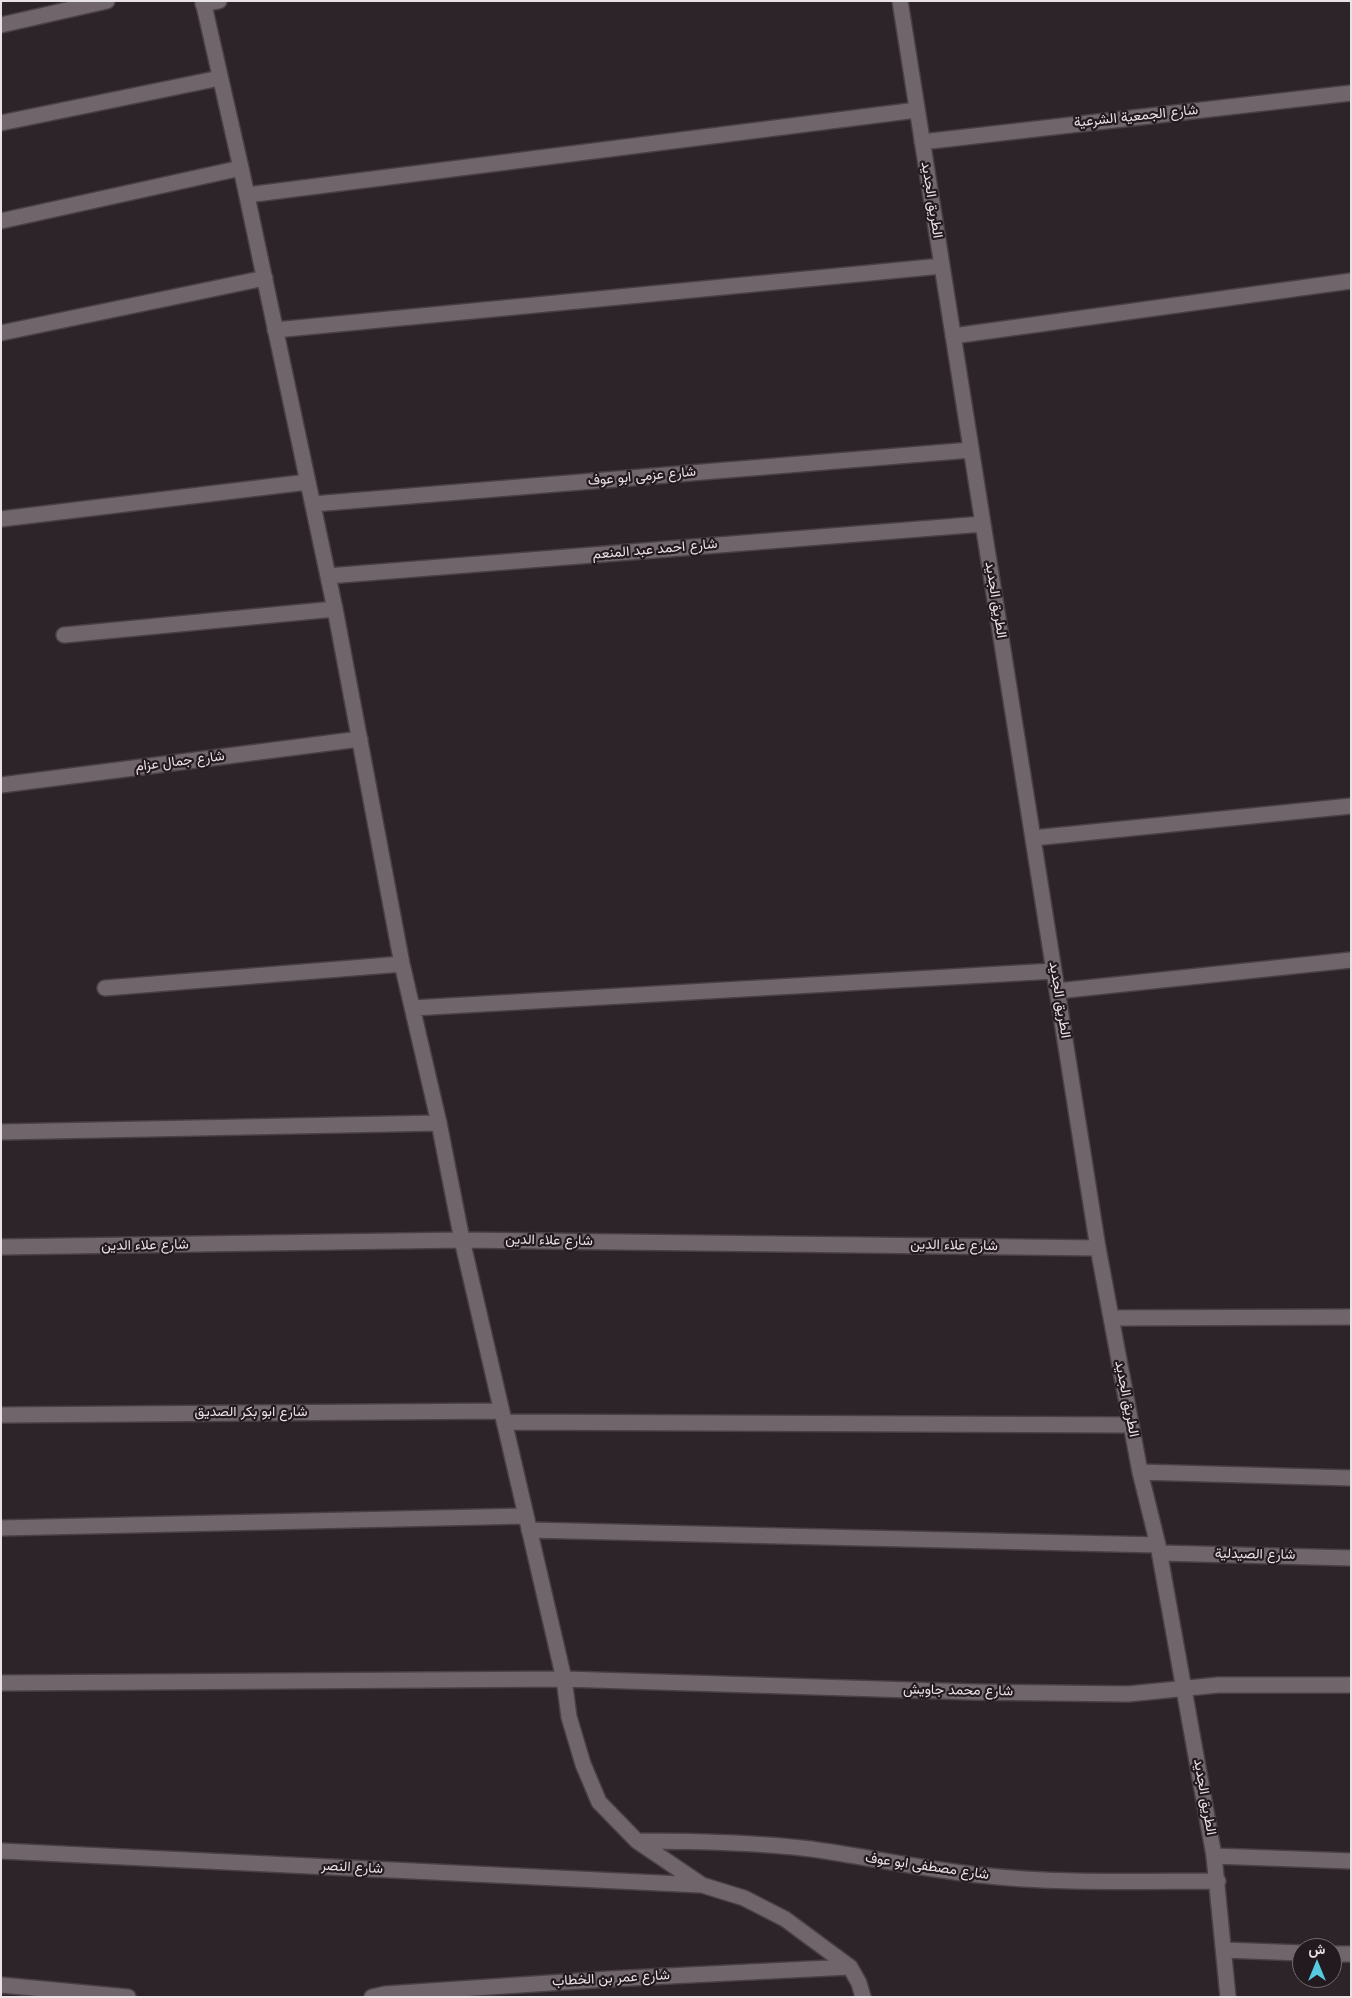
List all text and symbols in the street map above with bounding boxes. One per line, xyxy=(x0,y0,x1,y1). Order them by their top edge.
street label: شارع الجمعية الشرعية xyxy=(1073,102,1199,132)
street label: الطريق الجديد xyxy=(917,160,945,240)
street label: شارع عزمى ابو عوف xyxy=(587,464,697,490)
street label: شارع احمد عبد المنعم xyxy=(592,536,718,564)
street label: الطريق الجديد xyxy=(981,560,1009,640)
street label: شارع جمال عزام xyxy=(134,748,226,776)
street label: الطريق الجديد xyxy=(1045,960,1073,1040)
street label: شارع علاء الدين xyxy=(505,1232,593,1250)
street label: شارع علاء الدين xyxy=(101,1237,189,1255)
street label: شارع علاء الدين xyxy=(910,1237,998,1255)
street label: الطريق الجديد xyxy=(1110,1359,1142,1439)
street label: شارع ابو بكر الصديق xyxy=(195,1405,307,1421)
street label: شارع الصيدلية xyxy=(1215,1546,1295,1564)
street label: شارع محمد جاويش xyxy=(903,1682,1013,1700)
street label: الطريق الجديد xyxy=(1189,1757,1219,1837)
street label: شارع مصطفى ابو عوف xyxy=(864,1850,990,1884)
street label: شارع النصر xyxy=(321,1858,383,1878)
north arrow xyxy=(1292,1938,1342,1988)
text: ش xyxy=(1309,1939,1325,1959)
street label: شارع عمر بن الخطاب xyxy=(552,1968,670,1990)

